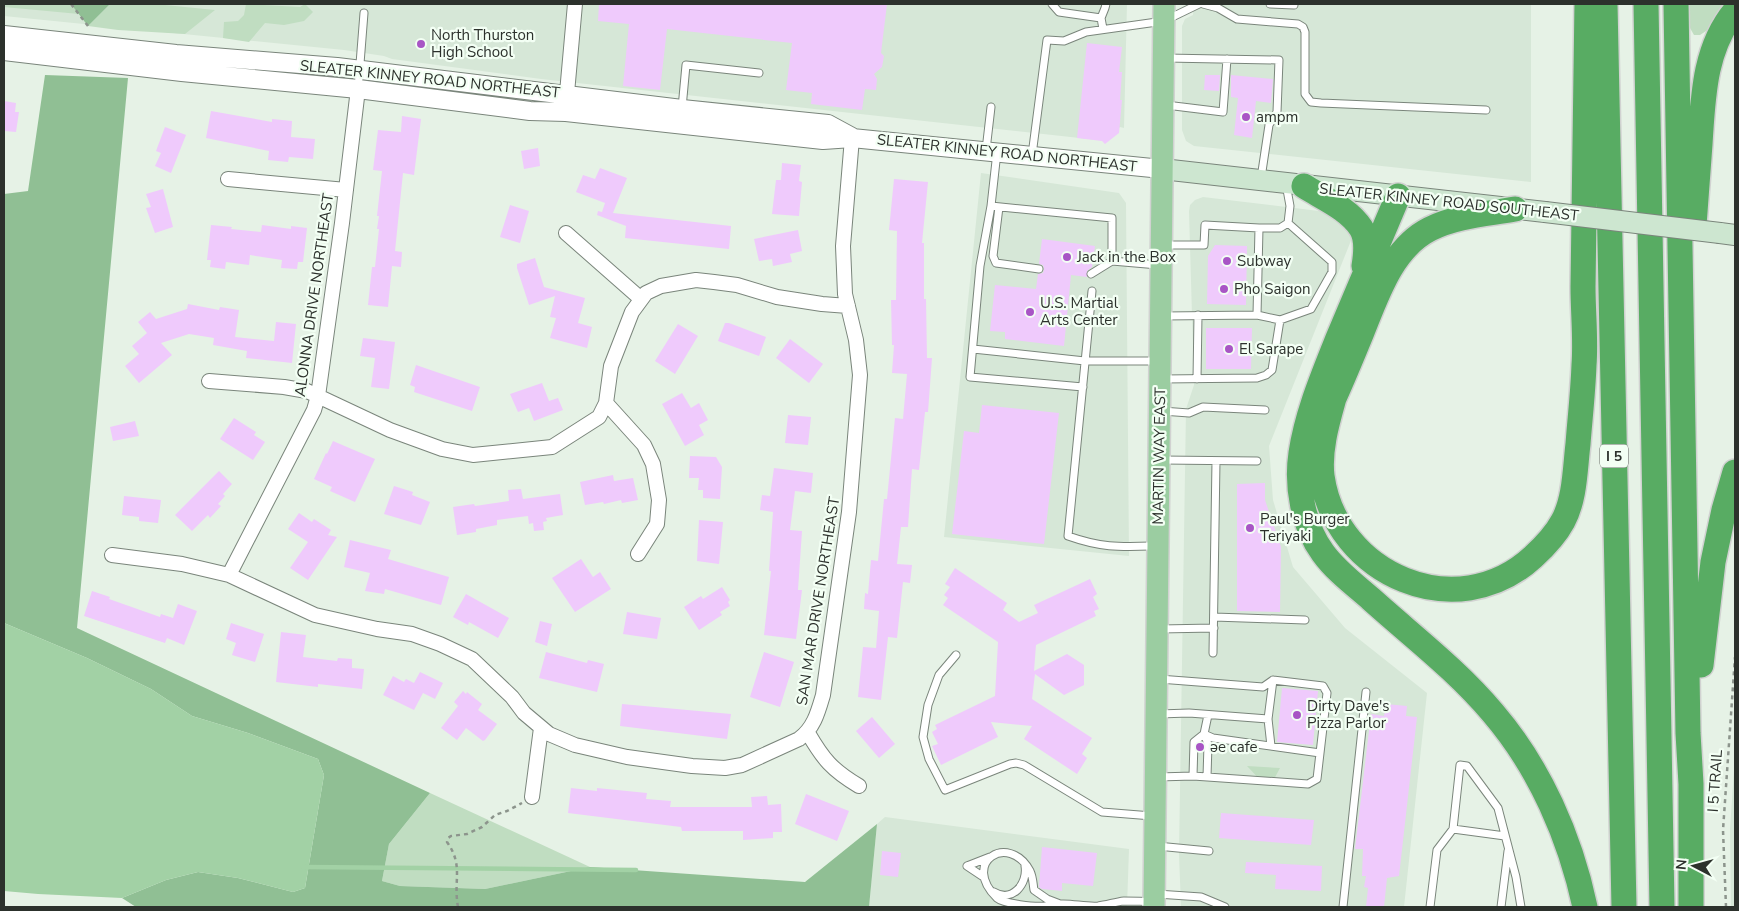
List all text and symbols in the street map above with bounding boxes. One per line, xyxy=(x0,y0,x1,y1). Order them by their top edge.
place label: North Thurston High School xyxy=(431,25,534,62)
marker: North Thurston High School xyxy=(415,38,427,50)
street label: SLEATER KINNEY ROAD NORTHEAST xyxy=(299,55,561,103)
place label: ampm xyxy=(1256,107,1298,127)
marker: ampm xyxy=(1240,111,1252,123)
street label: SLEATER KINNEY ROAD NORTHEAST xyxy=(876,129,1138,177)
street label: SLEATER KINNEY ROAD SOUTHEAST xyxy=(1318,178,1580,226)
street label: ALONNA DRIVE NORTHEAST xyxy=(290,192,338,398)
place label: Jack in the Box xyxy=(1076,247,1176,267)
marker: Jack in the Box xyxy=(1061,251,1073,263)
place label: Subway xyxy=(1237,251,1292,271)
marker: Subway xyxy=(1221,255,1233,267)
place label: Pho Saigon xyxy=(1234,279,1311,299)
marker: Pho Saigon xyxy=(1218,283,1230,295)
place label: U.S. Martial Arts Center xyxy=(1040,293,1119,330)
marker: U.S. Martial Arts Center xyxy=(1024,306,1036,318)
place label: El Sarape xyxy=(1239,339,1303,359)
marker: El Sarape xyxy=(1223,343,1235,355)
street label: MARTIN WAY EAST xyxy=(1148,387,1170,525)
road number: I 5 xyxy=(1600,444,1628,468)
street label: SAN MAR DRIVE NORTHEAST xyxy=(792,495,844,707)
place label: Paul's Burger Teriyaki xyxy=(1260,509,1350,546)
marker: Paul's Burger Teriyaki xyxy=(1244,522,1256,534)
place label: Dirty Dave's Pizza Parlor xyxy=(1307,696,1389,733)
marker: Dirty Dave's Pizza Parlor xyxy=(1291,709,1303,721)
place label: əe cafe xyxy=(1210,737,1257,757)
marker: əe cafe xyxy=(1194,741,1206,753)
street label: I 5 TRAIL xyxy=(1703,749,1727,813)
north arrow xyxy=(1669,841,1719,891)
text: N xyxy=(1672,858,1692,871)

